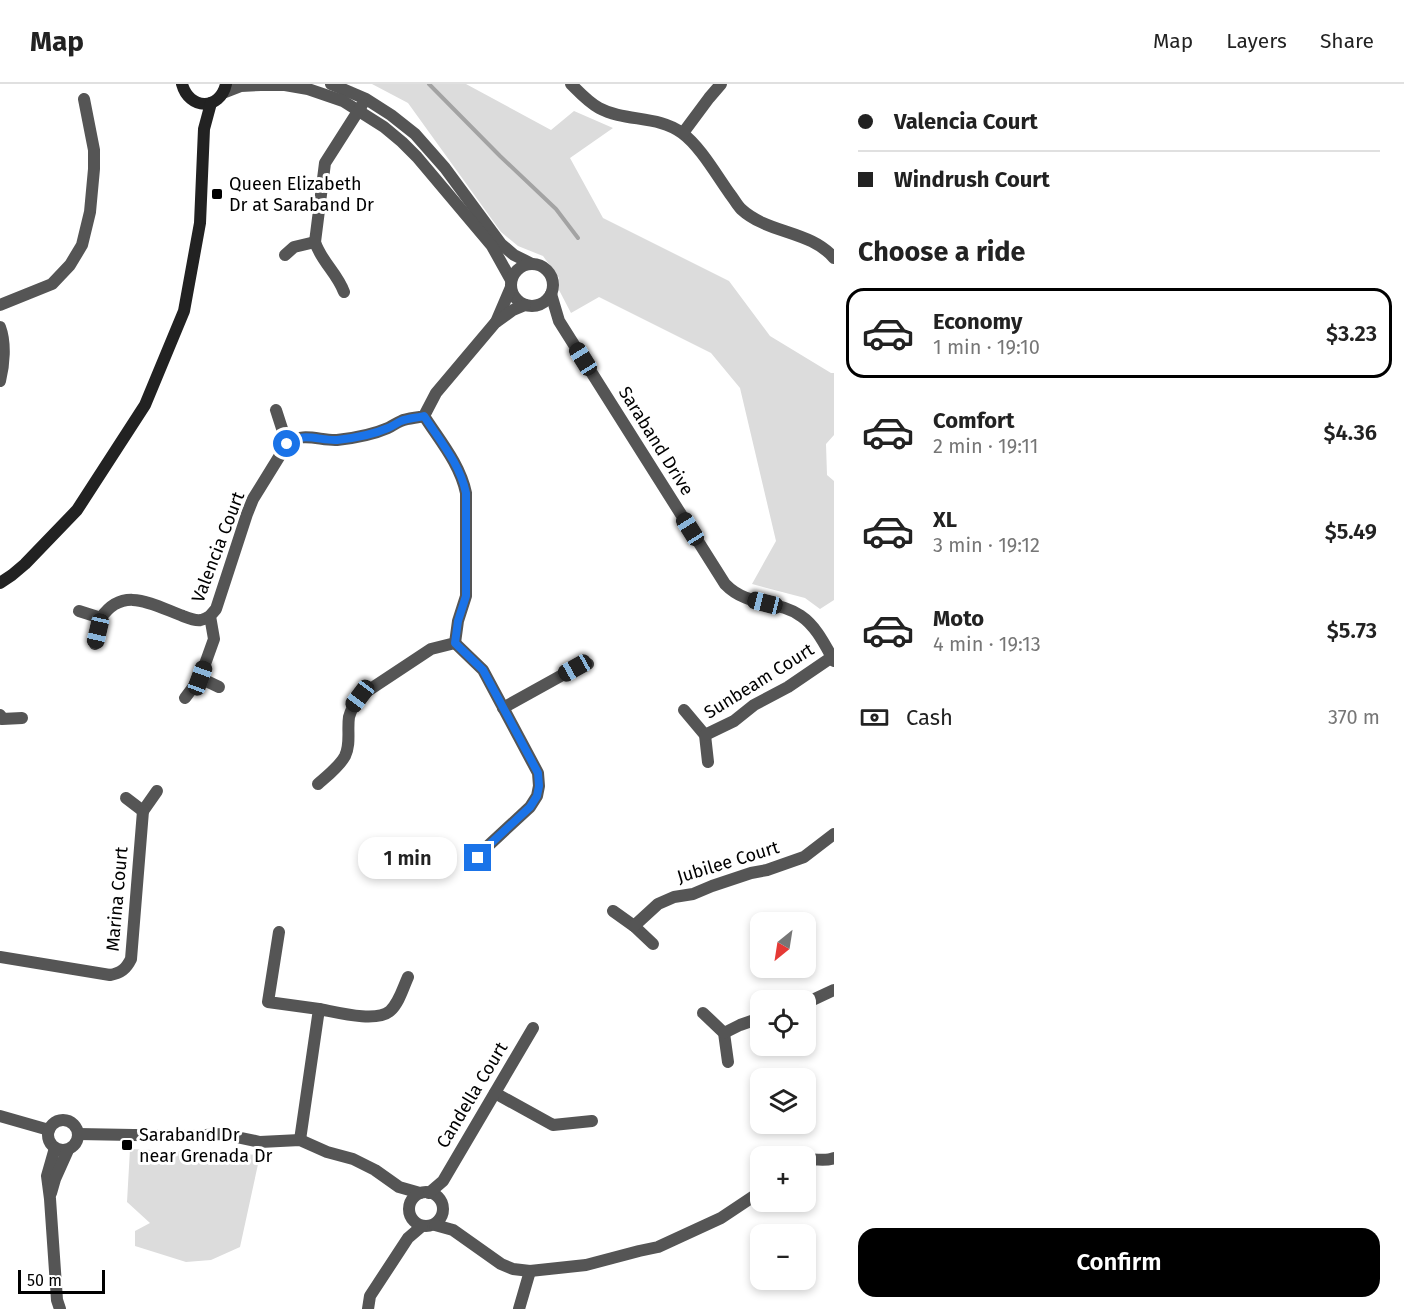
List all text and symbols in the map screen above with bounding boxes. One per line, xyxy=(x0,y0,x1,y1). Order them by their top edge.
text: Map xyxy=(30,25,84,58)
text: Map xyxy=(1153,28,1193,54)
text: Layers xyxy=(1226,28,1287,54)
text: Share xyxy=(1320,28,1374,54)
text: Valencia Court xyxy=(894,108,1038,135)
text: Windrush Court xyxy=(894,166,1050,193)
place label: Queen Elizabeth Dr at Saraband Dr xyxy=(229,173,374,216)
marker: Queen Elizabeth Dr at Saraband Dr xyxy=(210,187,224,201)
text: Choose a ride xyxy=(858,236,1025,268)
icon: car xyxy=(861,306,915,360)
text: Economy xyxy=(933,308,1022,335)
text: $3.23 xyxy=(1326,320,1377,347)
text: 1 min · 19:10 xyxy=(933,335,1040,359)
car xyxy=(566,339,600,379)
street label: Saraband Drive xyxy=(614,382,698,500)
icon: car xyxy=(861,405,915,459)
text: Comfort xyxy=(933,407,1014,434)
text: $4.36 xyxy=(1324,419,1377,446)
route start xyxy=(273,430,300,457)
text: 2 min · 19:11 xyxy=(933,434,1038,458)
street label: Valencia Court xyxy=(187,488,249,605)
icon: car xyxy=(861,504,915,558)
text: XL xyxy=(933,506,957,533)
car xyxy=(673,509,707,549)
text: $5.49 xyxy=(1325,518,1377,545)
text: 3 min · 19:12 xyxy=(933,533,1040,557)
car xyxy=(745,590,785,616)
icon: car xyxy=(861,603,915,657)
text: Moto xyxy=(933,605,984,632)
car xyxy=(85,611,111,651)
text: $5.73 xyxy=(1327,617,1377,644)
text: 4 min · 19:13 xyxy=(933,632,1041,656)
street label: Sunbeam Court xyxy=(700,638,818,724)
car xyxy=(555,651,595,685)
car xyxy=(185,658,215,698)
car xyxy=(342,676,378,716)
icon: cash xyxy=(858,701,891,734)
text: Cash xyxy=(906,704,953,731)
text: 370 m xyxy=(1328,705,1380,729)
street label: Jubilee Court xyxy=(674,836,782,888)
callout: 1 min xyxy=(358,837,457,879)
route end xyxy=(464,844,491,871)
street label: Marina Court xyxy=(101,845,133,952)
text: 1 min xyxy=(383,846,432,870)
north arrow xyxy=(750,912,816,978)
map controls xyxy=(750,912,816,1290)
button: locate xyxy=(750,990,816,1056)
street label: Candella Court xyxy=(432,1037,513,1152)
button: layers xyxy=(750,1068,816,1134)
place label: Saraband Dr near Grenada Dr xyxy=(139,1124,273,1167)
marker: Saraband Dr near Grenada Dr xyxy=(120,1138,134,1152)
button: + xyxy=(750,1146,816,1212)
button: − xyxy=(750,1224,816,1290)
button: Confirm xyxy=(858,1228,1380,1297)
scale bar xyxy=(18,1267,105,1294)
text: 50 m xyxy=(27,1271,62,1290)

